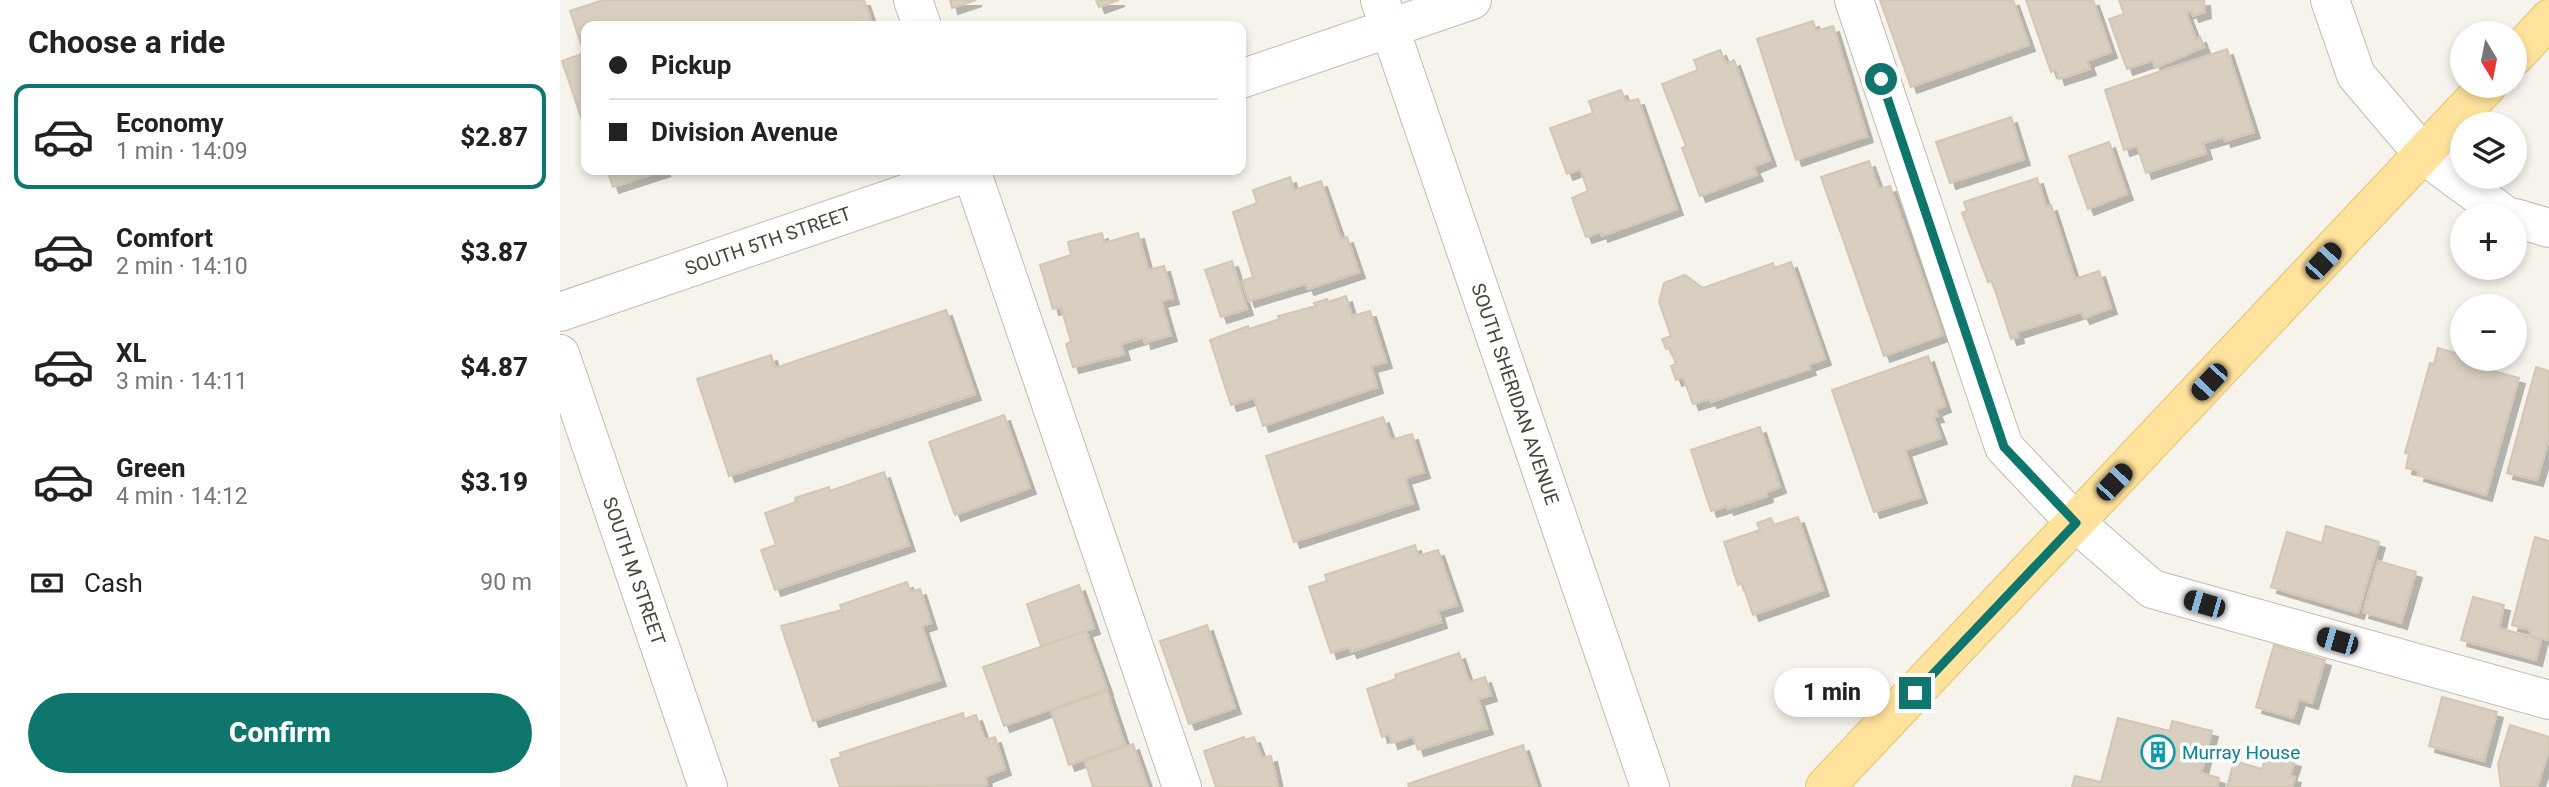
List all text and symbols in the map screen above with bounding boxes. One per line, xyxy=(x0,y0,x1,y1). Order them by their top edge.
north arrow xyxy=(2450,21,2527,98)
map controls xyxy=(2450,21,2527,371)
text: Choose a ride xyxy=(28,23,225,61)
text: Pickup xyxy=(651,50,731,80)
route start xyxy=(1865,63,1897,95)
icon: car xyxy=(32,105,95,168)
text: Economy xyxy=(116,108,223,138)
button: layers xyxy=(2450,112,2527,189)
text: Division Avenue xyxy=(651,117,838,147)
text: $2.87 xyxy=(460,122,528,152)
text: 1 min · 14:09 xyxy=(116,138,248,165)
street label: SOUTH 5TH STREET xyxy=(682,202,854,280)
button: + xyxy=(2450,203,2527,280)
icon: car xyxy=(32,220,95,283)
text: Comfort xyxy=(116,223,213,253)
text: $3.87 xyxy=(460,237,528,267)
car xyxy=(2301,238,2346,284)
text: 2 min · 14:10 xyxy=(116,253,248,280)
street label: SOUTH SHERIDAN AVENUE xyxy=(1466,280,1564,508)
button: − xyxy=(2450,294,2527,371)
icon: car xyxy=(32,335,95,398)
text: XL xyxy=(116,338,147,368)
text: $4.87 xyxy=(460,352,528,382)
car xyxy=(2187,359,2232,405)
text: 3 min · 14:11 xyxy=(116,368,248,395)
icon: car xyxy=(32,450,95,513)
text: Green xyxy=(116,453,186,483)
car xyxy=(2092,459,2137,505)
text: $3.19 xyxy=(460,467,528,497)
text: 4 min · 14:12 xyxy=(116,483,248,510)
street label: SOUTH M STREET xyxy=(598,494,670,648)
icon: cash xyxy=(28,564,66,602)
text: Cash xyxy=(84,568,143,598)
text: 90 m xyxy=(480,569,532,596)
car xyxy=(2181,588,2228,620)
car xyxy=(2314,625,2361,657)
callout: 1 min xyxy=(1775,668,1890,718)
route end xyxy=(1899,677,1931,709)
text: 1 min xyxy=(1803,679,1861,706)
button: Confirm xyxy=(28,693,532,773)
building icon: Murray House xyxy=(2139,733,2177,771)
place label: Murray House xyxy=(2182,741,2300,764)

